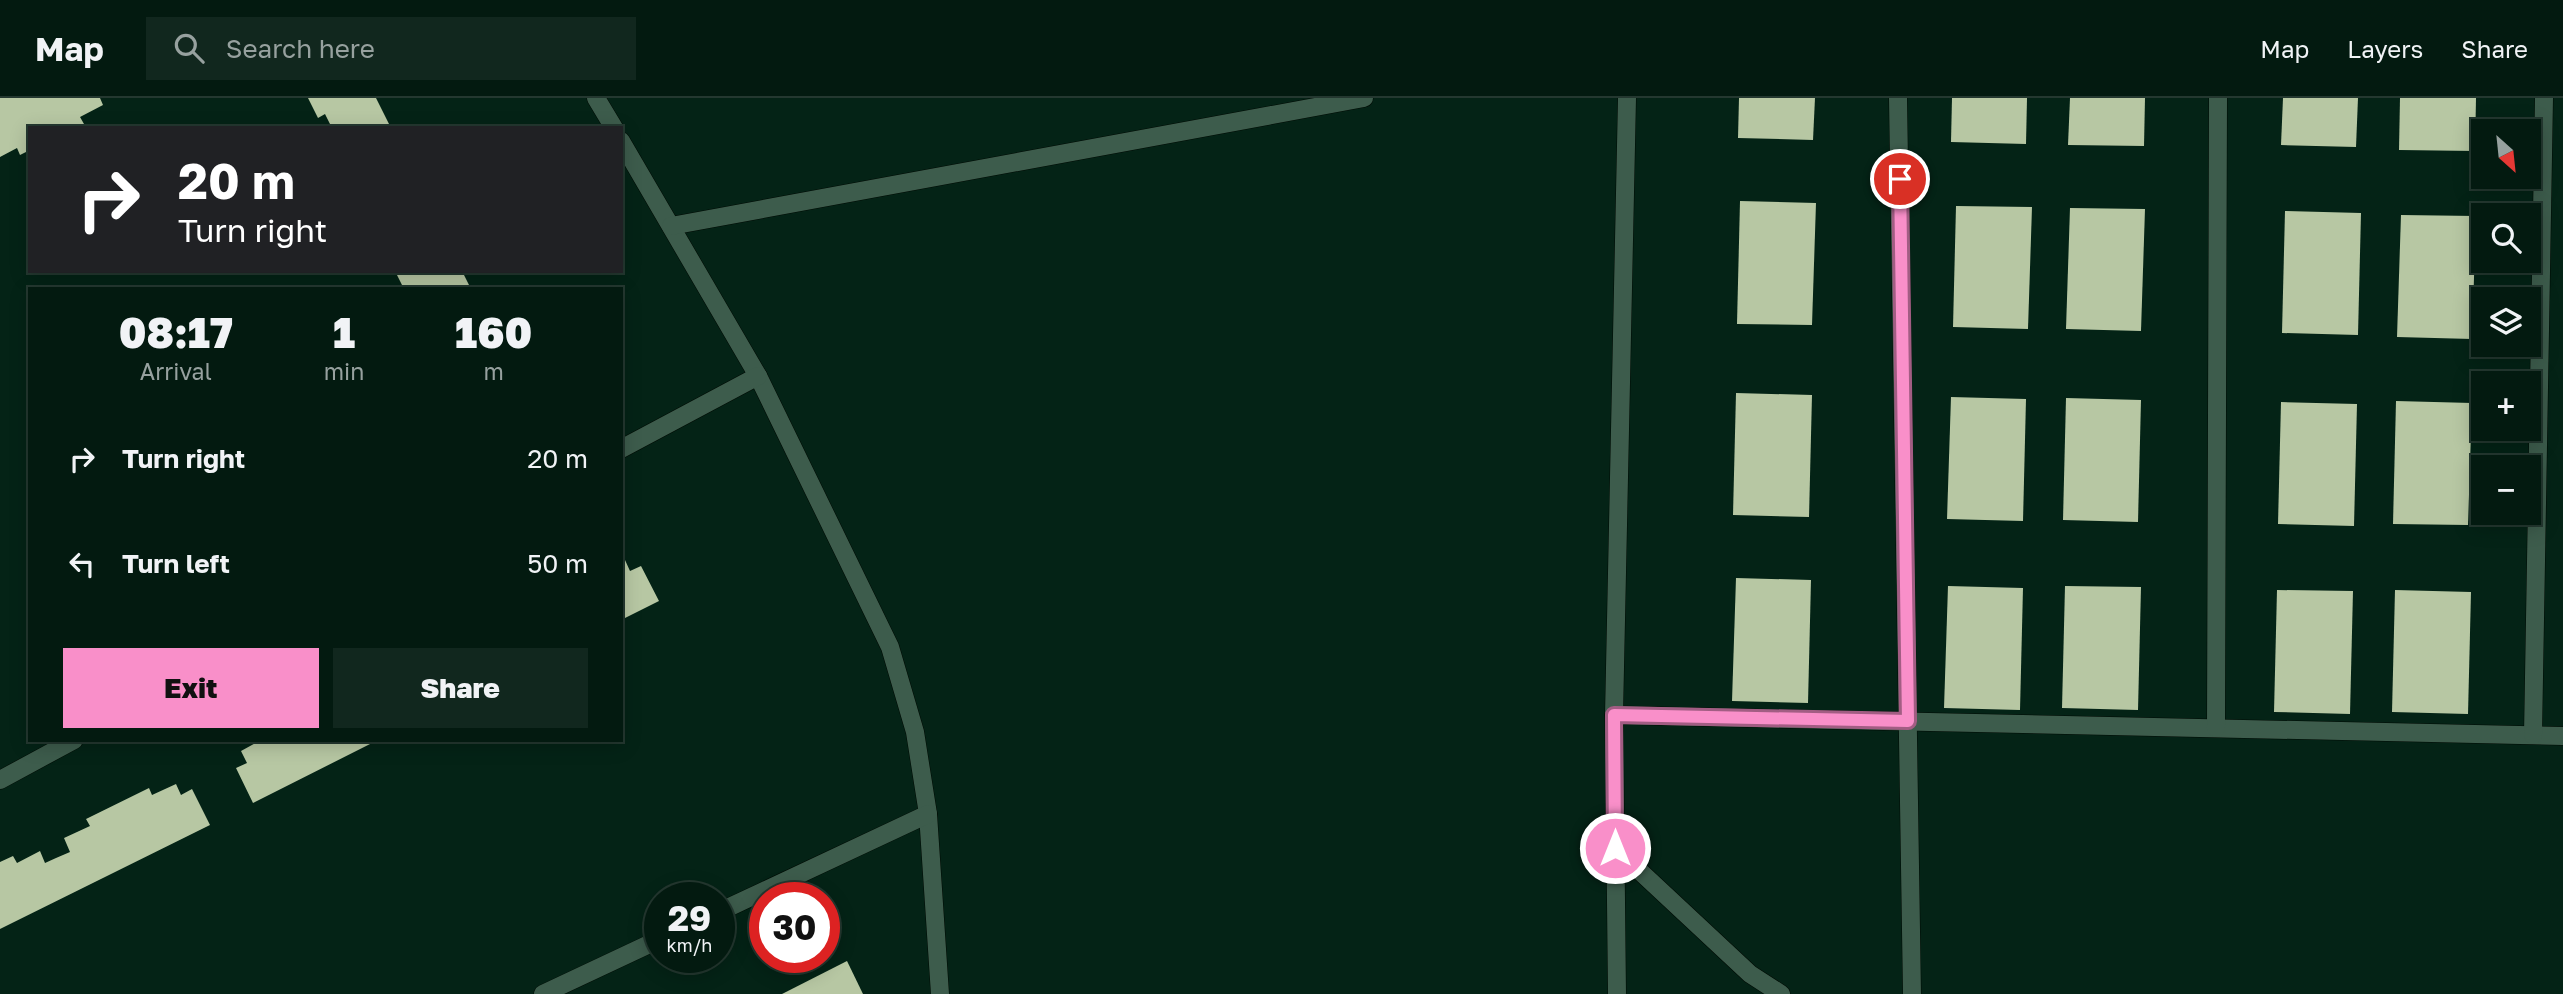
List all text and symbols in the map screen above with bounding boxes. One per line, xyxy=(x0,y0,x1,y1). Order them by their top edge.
search box xyxy=(146,17,636,80)
text: Map xyxy=(35,29,104,68)
icon: search xyxy=(170,29,208,67)
text: Search here xyxy=(226,33,375,64)
text: Map xyxy=(2260,34,2309,63)
text: Layers xyxy=(2347,34,2423,63)
text: Share xyxy=(2461,34,2528,63)
north arrow xyxy=(2471,119,2541,189)
map controls xyxy=(2471,119,2541,525)
pin xyxy=(1870,149,1930,209)
text: 20 m xyxy=(178,151,295,210)
icon: right xyxy=(63,154,154,245)
icon: arrive xyxy=(1881,160,1919,198)
button: search xyxy=(2471,203,2541,273)
text: Turn right xyxy=(178,211,327,249)
button: layers xyxy=(2471,287,2541,357)
text: 08:17 xyxy=(119,307,233,357)
text: 1 xyxy=(333,307,355,357)
text: 160 xyxy=(455,307,532,357)
text: Arrival xyxy=(140,357,212,385)
text: min xyxy=(324,357,364,385)
text: m xyxy=(484,357,504,385)
button: + xyxy=(2471,371,2541,441)
icon: right xyxy=(63,440,101,478)
text: Turn right xyxy=(122,443,245,474)
text: 20 m xyxy=(527,443,588,474)
button: − xyxy=(2471,455,2541,525)
icon: left xyxy=(63,545,101,583)
text: Turn left xyxy=(122,548,230,579)
text: 50 m xyxy=(527,548,588,579)
button: Exit xyxy=(63,648,319,728)
button: Share xyxy=(333,648,588,728)
position arrow xyxy=(1578,811,1652,885)
speed limit sign: 30 xyxy=(749,882,840,973)
text: 29 xyxy=(668,897,711,939)
text: km/h xyxy=(667,934,712,956)

